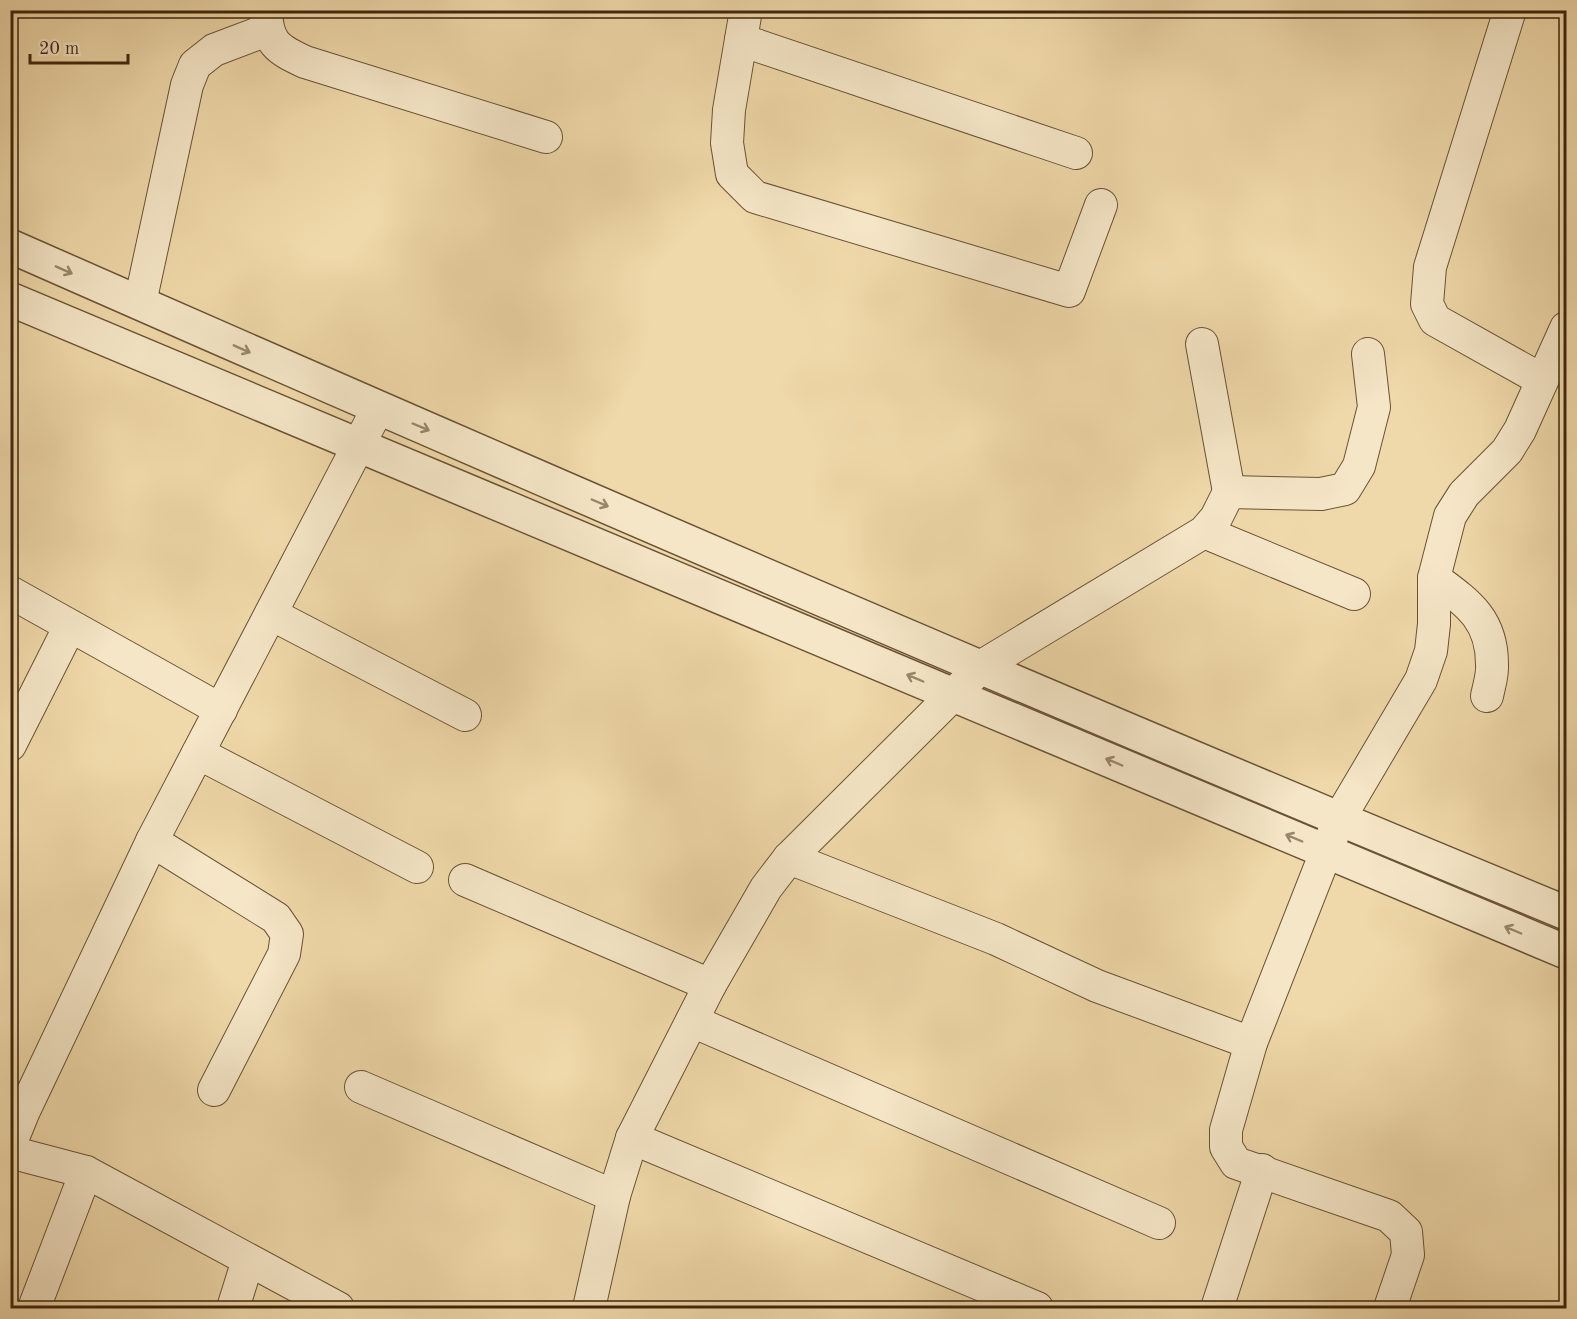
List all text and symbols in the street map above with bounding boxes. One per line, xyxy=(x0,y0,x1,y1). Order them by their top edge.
scale bar xyxy=(30,27,128,65)
text: 20 m xyxy=(39,40,79,58)
one-way arrow xyxy=(55,265,73,276)
one-way arrow xyxy=(233,343,251,355)
one-way arrow xyxy=(411,422,430,433)
one-way arrow xyxy=(591,498,609,510)
one-way arrow xyxy=(907,672,925,684)
one-way arrow xyxy=(1106,756,1124,767)
one-way arrow xyxy=(1285,832,1304,843)
one-way arrow xyxy=(1504,924,1522,935)

